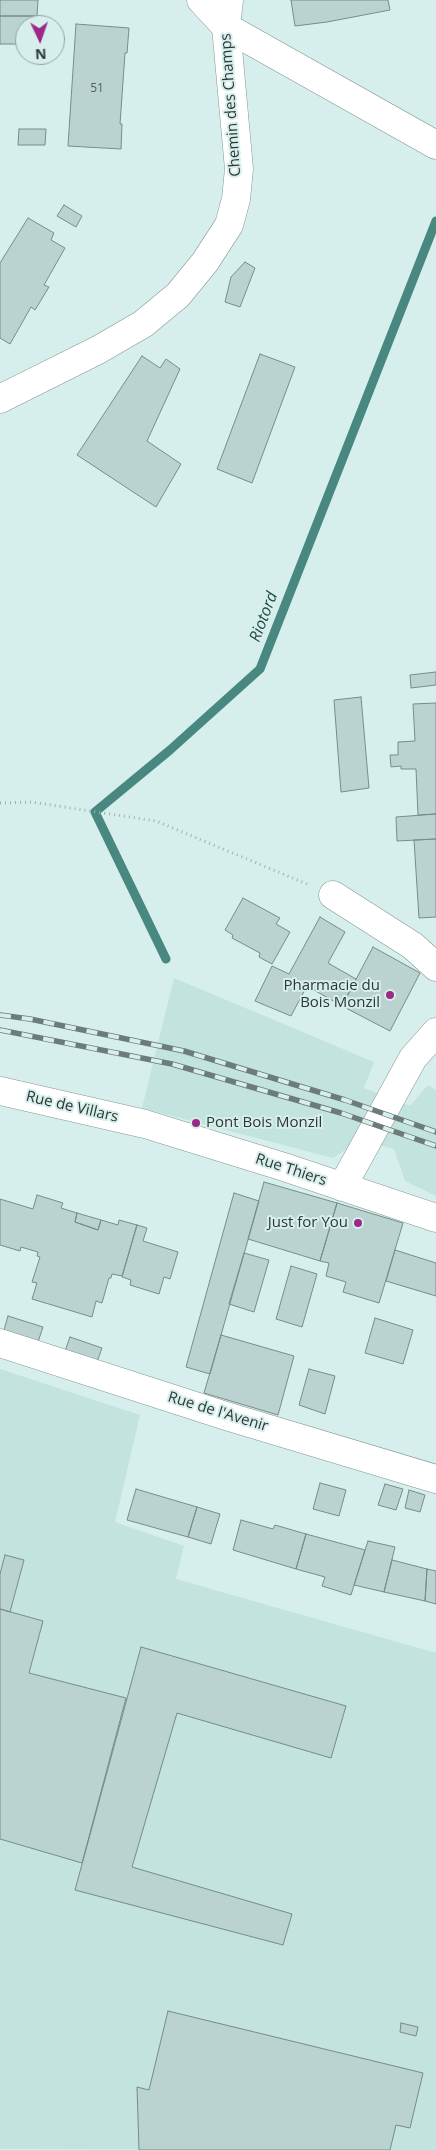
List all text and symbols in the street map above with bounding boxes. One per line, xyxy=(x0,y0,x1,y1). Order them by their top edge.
north arrow xyxy=(15,15,65,65)
street label: Chemin des Champs xyxy=(217,33,245,177)
text: N xyxy=(35,45,47,64)
house number: 51 xyxy=(90,82,104,96)
water label: Riotord xyxy=(246,589,282,645)
place label: Pharmacie du Bois Monzil xyxy=(283,977,380,1012)
marker: Pharmacie du Bois Monzil xyxy=(384,989,396,1001)
street label: Rue de Villars xyxy=(24,1088,120,1126)
place label: Pont Bois Monzil xyxy=(206,1114,322,1132)
marker: Pont Bois Monzil xyxy=(190,1117,202,1129)
street label: Rue Thiers xyxy=(253,1150,329,1190)
place label: Just for You xyxy=(268,1214,348,1232)
marker: Just for You xyxy=(352,1217,364,1229)
street label: Rue de l'Avenir xyxy=(166,1388,270,1436)

